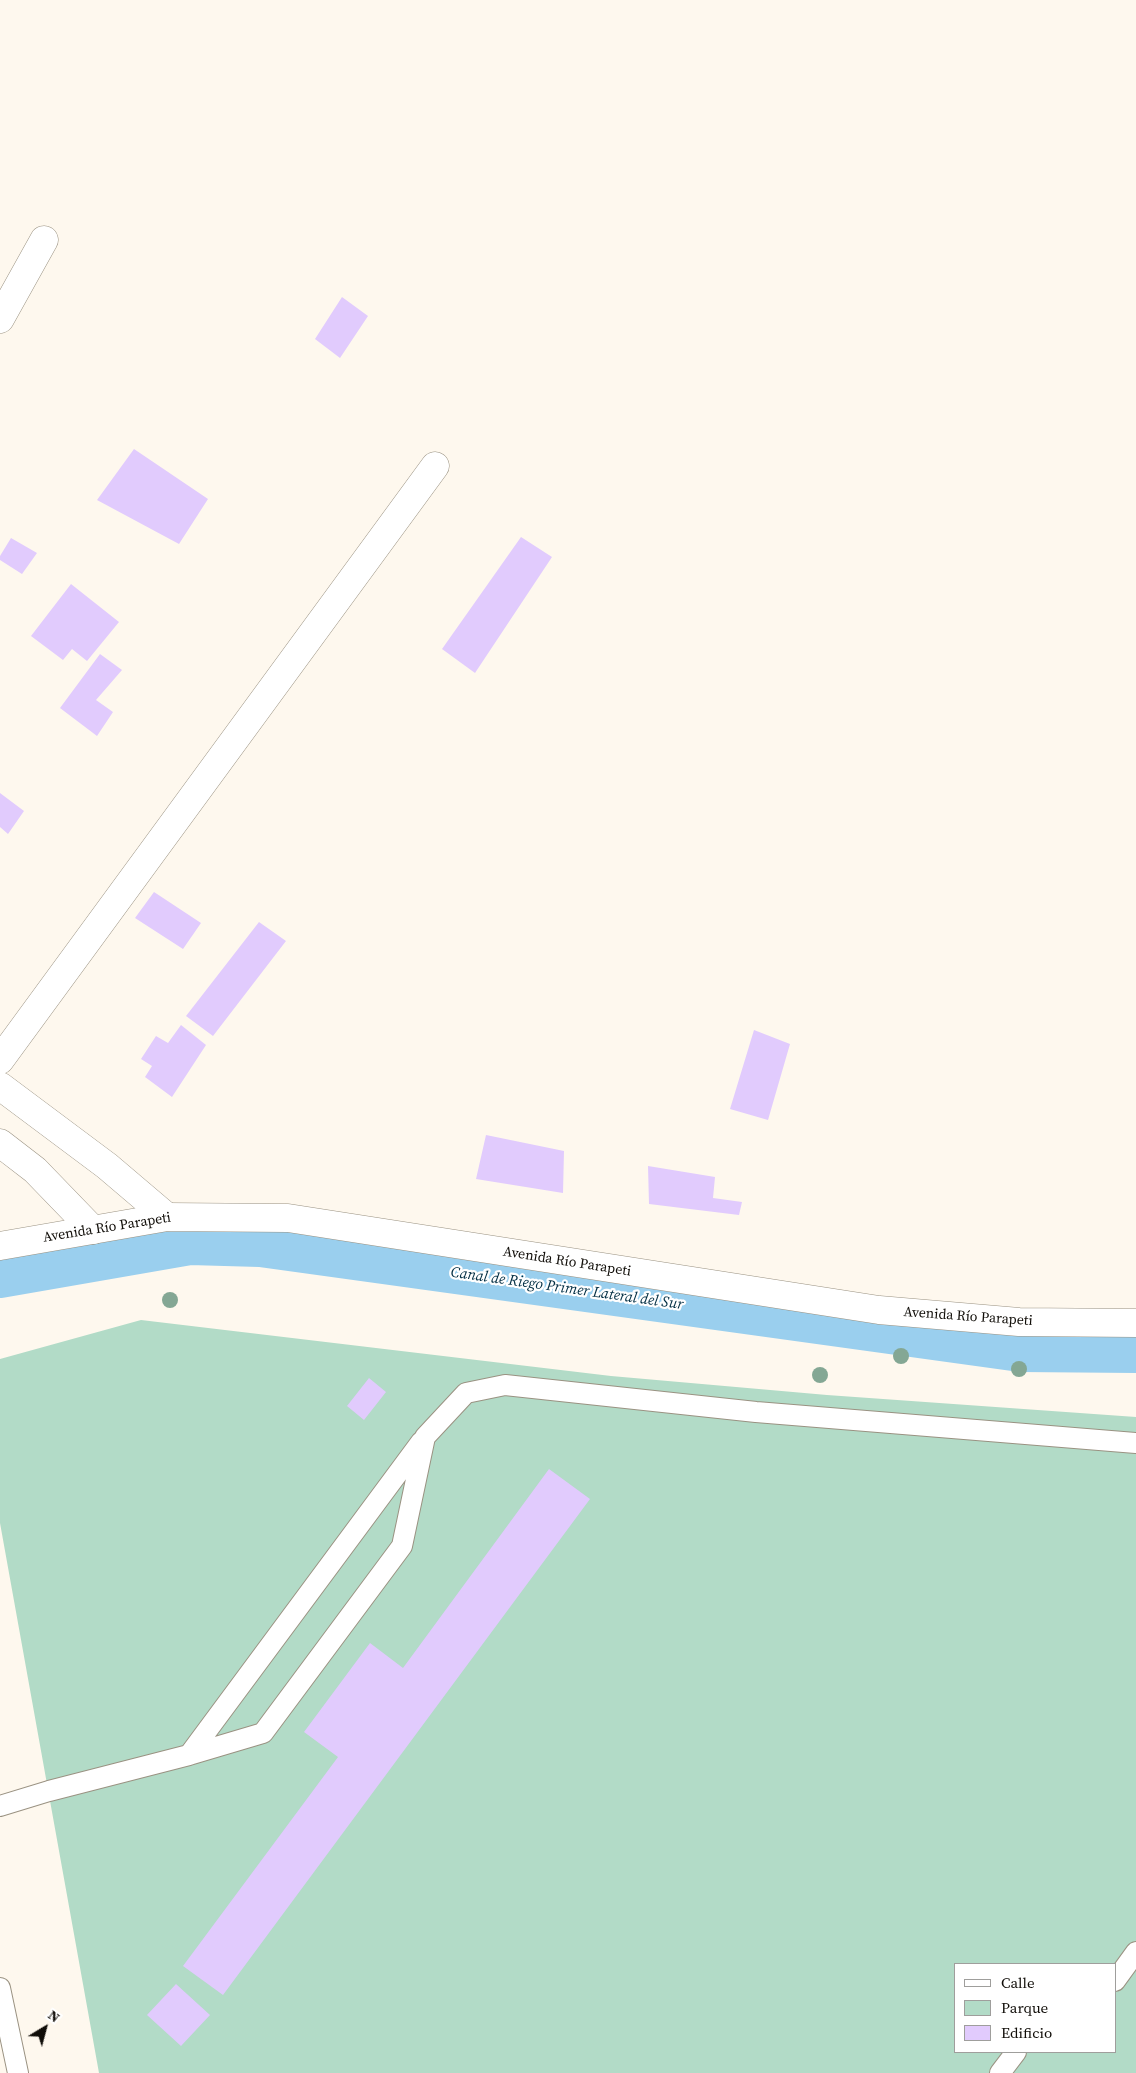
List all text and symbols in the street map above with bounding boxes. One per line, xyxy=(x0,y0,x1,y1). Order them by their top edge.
street label: Avenida Río Parapeti xyxy=(42,1210,172,1246)
street label: Avenida Río Parapeti xyxy=(502,1244,632,1280)
water label: Canal de Riego Primer Lateral del Sur xyxy=(450,1264,684,1314)
street label: Avenida Río Parapeti xyxy=(903,1304,1033,1330)
legend xyxy=(954,1963,1116,2053)
text: Calle xyxy=(1001,1972,1035,1993)
text: Parque xyxy=(1001,1997,1048,2018)
north arrow xyxy=(20,2003,70,2053)
text: N xyxy=(44,2005,64,2027)
text: Edificio xyxy=(1001,2022,1052,2043)

